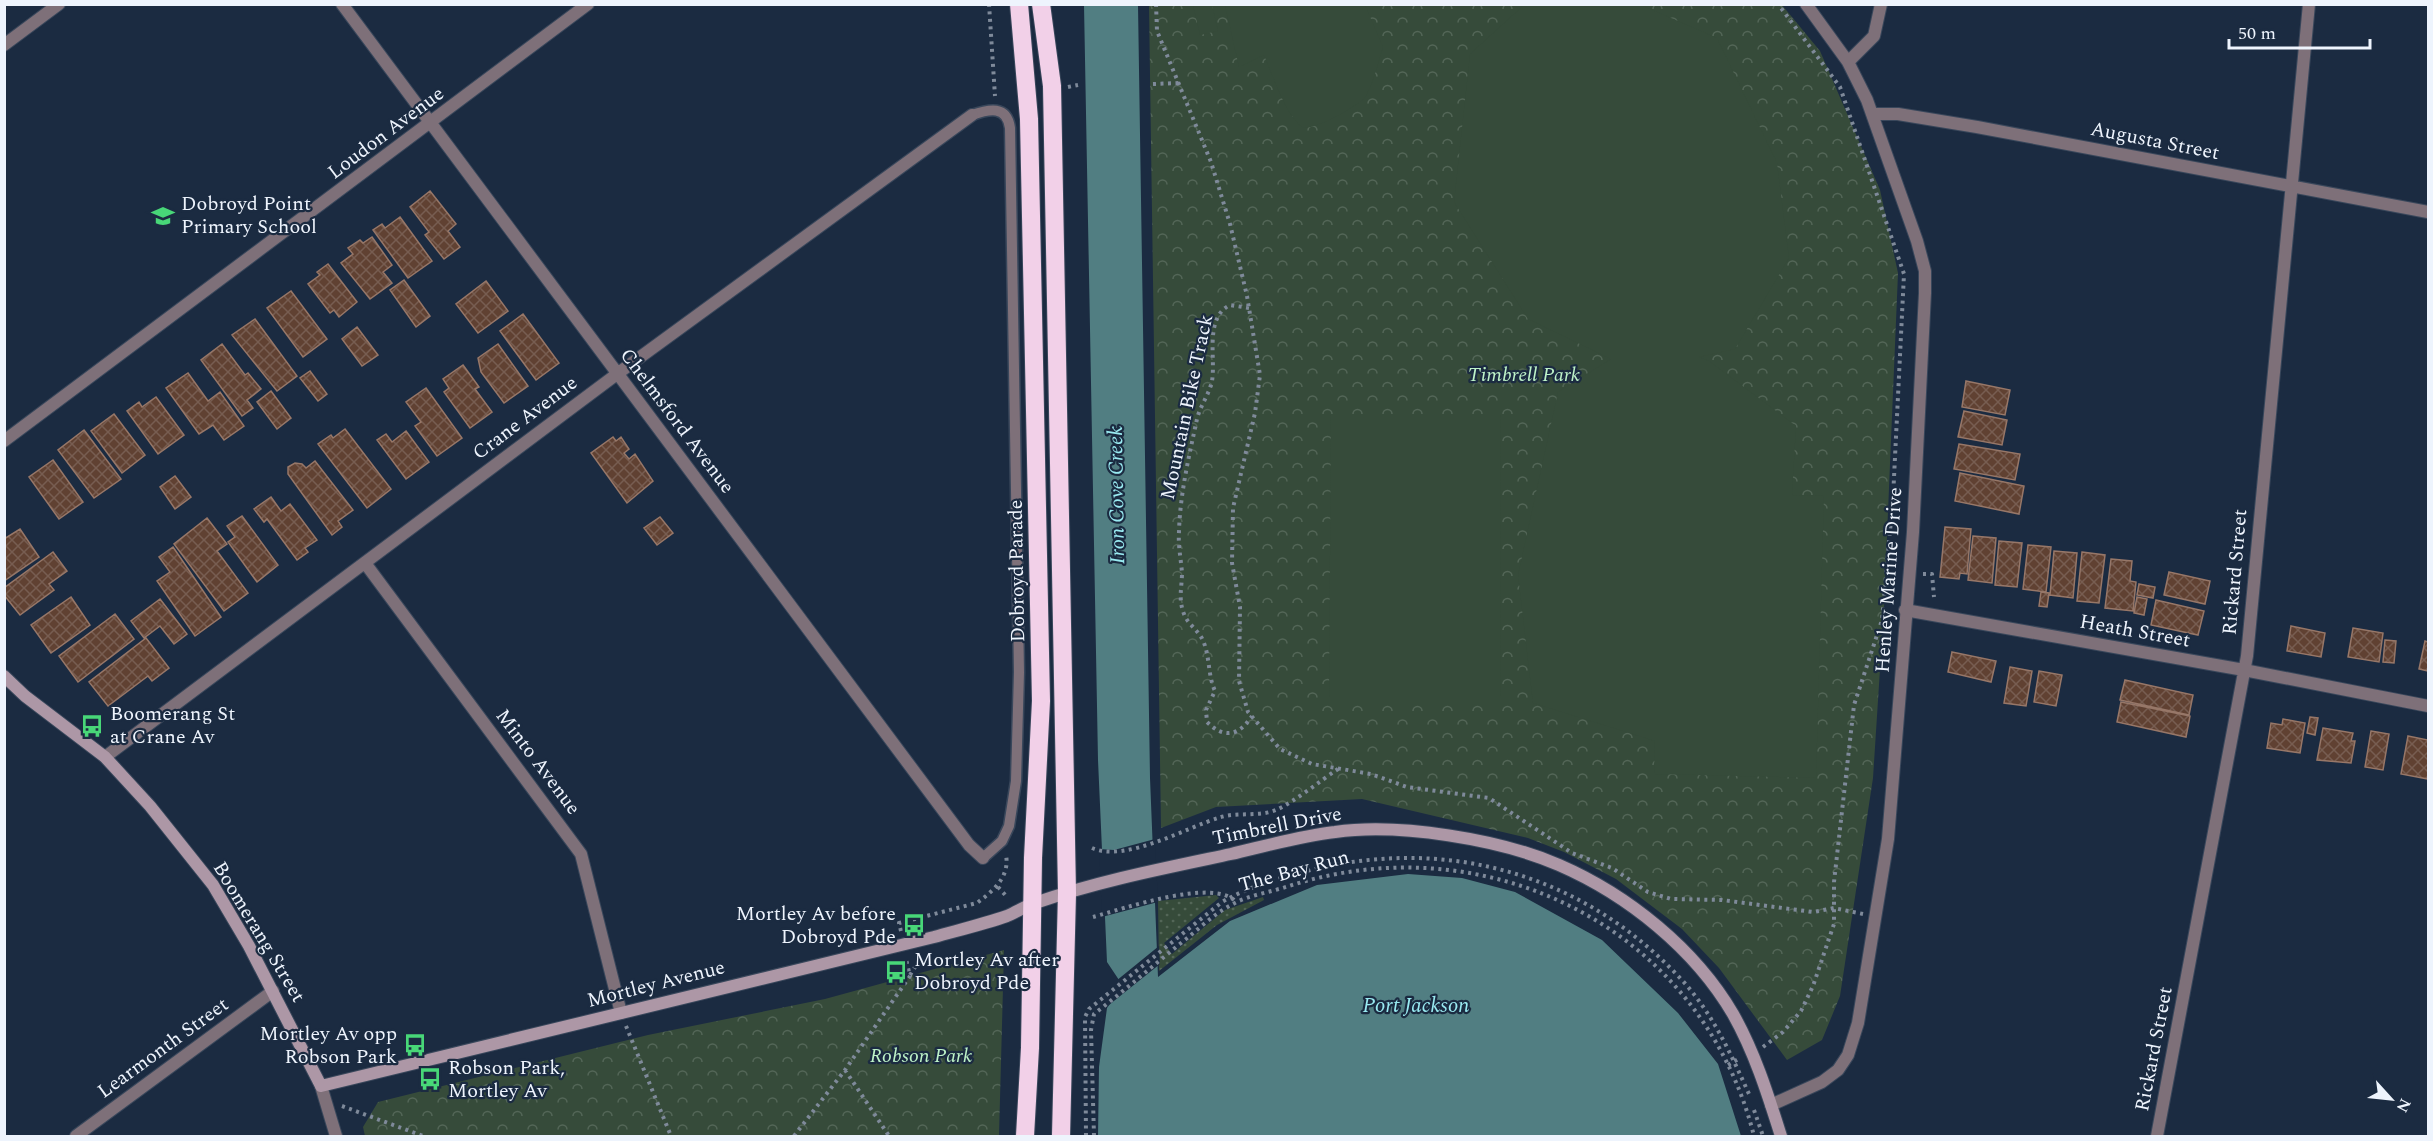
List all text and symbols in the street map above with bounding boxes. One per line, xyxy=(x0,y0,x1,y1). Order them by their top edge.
scale bar xyxy=(2229,12,2370,50)
text: 50 m xyxy=(2238,20,2276,47)
street label: Loudon Avenue xyxy=(321,79,451,187)
street label: Augusta Street xyxy=(2088,114,2222,168)
place label: Dobroyd Point Primary School xyxy=(181,189,317,242)
school or university icon: Dobroyd Point Primary School xyxy=(150,203,176,229)
street label: Mountain Bike Track xyxy=(1153,311,1221,503)
street label: Chelmsford Avenue xyxy=(612,342,742,500)
park label: Timbrell Park xyxy=(1468,360,1581,390)
street label: Crane Avenue xyxy=(466,368,584,468)
water label: Iron Cove Creek xyxy=(1100,425,1134,564)
street label: Henley Marine Drive xyxy=(1868,486,1910,674)
street label: Dobroyd Parade xyxy=(1001,499,1033,643)
street label: Rickard Street xyxy=(2215,508,2255,636)
street label: Heath Street xyxy=(2077,607,2193,655)
place label: Boomerang St at Crane Av xyxy=(110,699,235,752)
street label: Minto Avenue xyxy=(488,703,588,821)
bus stop icon: Boomerang St at Crane Av xyxy=(79,713,105,739)
street label: Timbrell Drive xyxy=(1210,799,1344,853)
street label: The Bay Run xyxy=(1235,842,1353,900)
street label: Boomerang Street xyxy=(205,856,313,1008)
place label: Mortley Av before Dobroyd Pde xyxy=(736,899,896,952)
bus stop icon: Mortley Av before Dobroyd Pde xyxy=(901,912,927,938)
place label: Mortley Av after Dobroyd Pde xyxy=(914,945,1059,998)
street label: Mortley Avenue xyxy=(584,952,728,1016)
bus stop icon: Mortley Av after Dobroyd Pde xyxy=(883,959,909,985)
street label: Rickard Street xyxy=(2127,984,2181,1114)
street label: Learmonth Street xyxy=(91,990,235,1106)
water label: Port Jackson xyxy=(1363,990,1470,1022)
place label: Mortley Av opp Robson Park xyxy=(260,1019,397,1072)
bus stop icon: Mortley Av opp Robson Park xyxy=(402,1032,428,1058)
park label: Robson Park xyxy=(870,1041,973,1071)
place label: Robson Park, Mortley Av xyxy=(448,1053,565,1106)
bus stop icon: Robson Park, Mortley Av xyxy=(417,1066,443,1092)
north arrow xyxy=(2361,1069,2421,1129)
text: N xyxy=(2390,1094,2417,1117)

